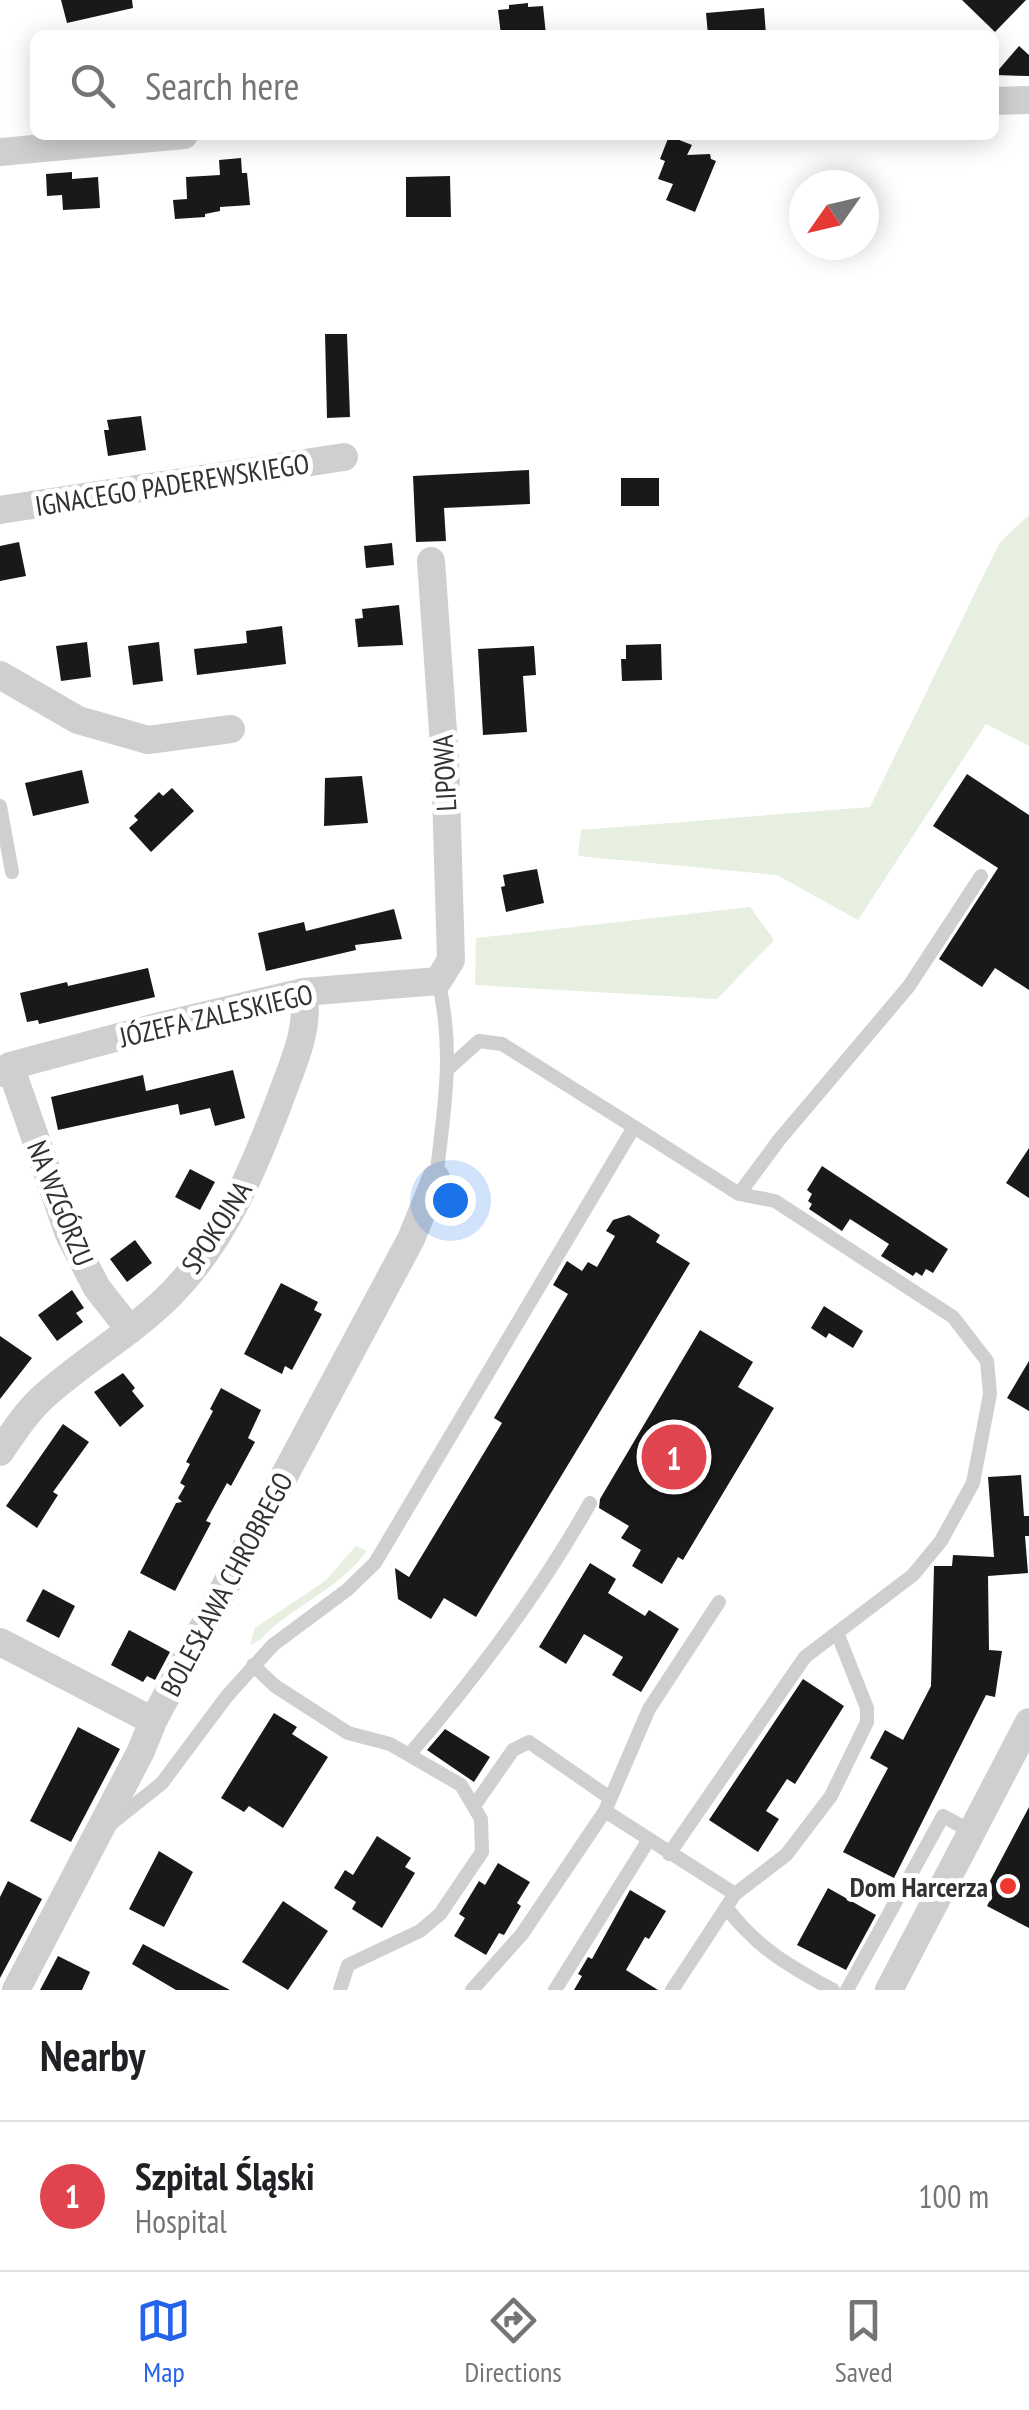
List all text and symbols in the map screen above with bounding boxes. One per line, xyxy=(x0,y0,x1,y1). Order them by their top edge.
search box xyxy=(30,30,999,140)
icon: search xyxy=(65,58,120,113)
text: Search here xyxy=(145,61,299,110)
north arrow xyxy=(789,170,879,260)
street label: IGNACEGO PADEREWSKIEGO xyxy=(32,444,312,524)
street label: LIPOWA xyxy=(423,733,464,812)
street label: JÓZEFA ZALESKIEGO xyxy=(115,975,316,1055)
street label: NA WZGÓRZU xyxy=(19,1135,103,1271)
street label: SPOKOJNA xyxy=(172,1173,260,1280)
your location xyxy=(425,1175,476,1226)
pin: 1 xyxy=(642,1420,706,1494)
street label: BOLESŁAWA CHROBREGO xyxy=(151,1466,301,1702)
place label: Dom Harcerza xyxy=(850,1868,988,1905)
marker: Dom Harcerza xyxy=(997,1875,1019,1897)
text: Nearby xyxy=(40,2028,145,2083)
text: Szpital Śląski xyxy=(135,2151,315,2200)
text: 1 xyxy=(65,2175,80,2217)
text: 100 m xyxy=(918,2175,989,2217)
text: Hospital xyxy=(135,2200,227,2242)
tab: Map xyxy=(136,2293,191,2390)
tab: Directions xyxy=(464,2293,562,2390)
tab: Saved xyxy=(835,2293,893,2390)

